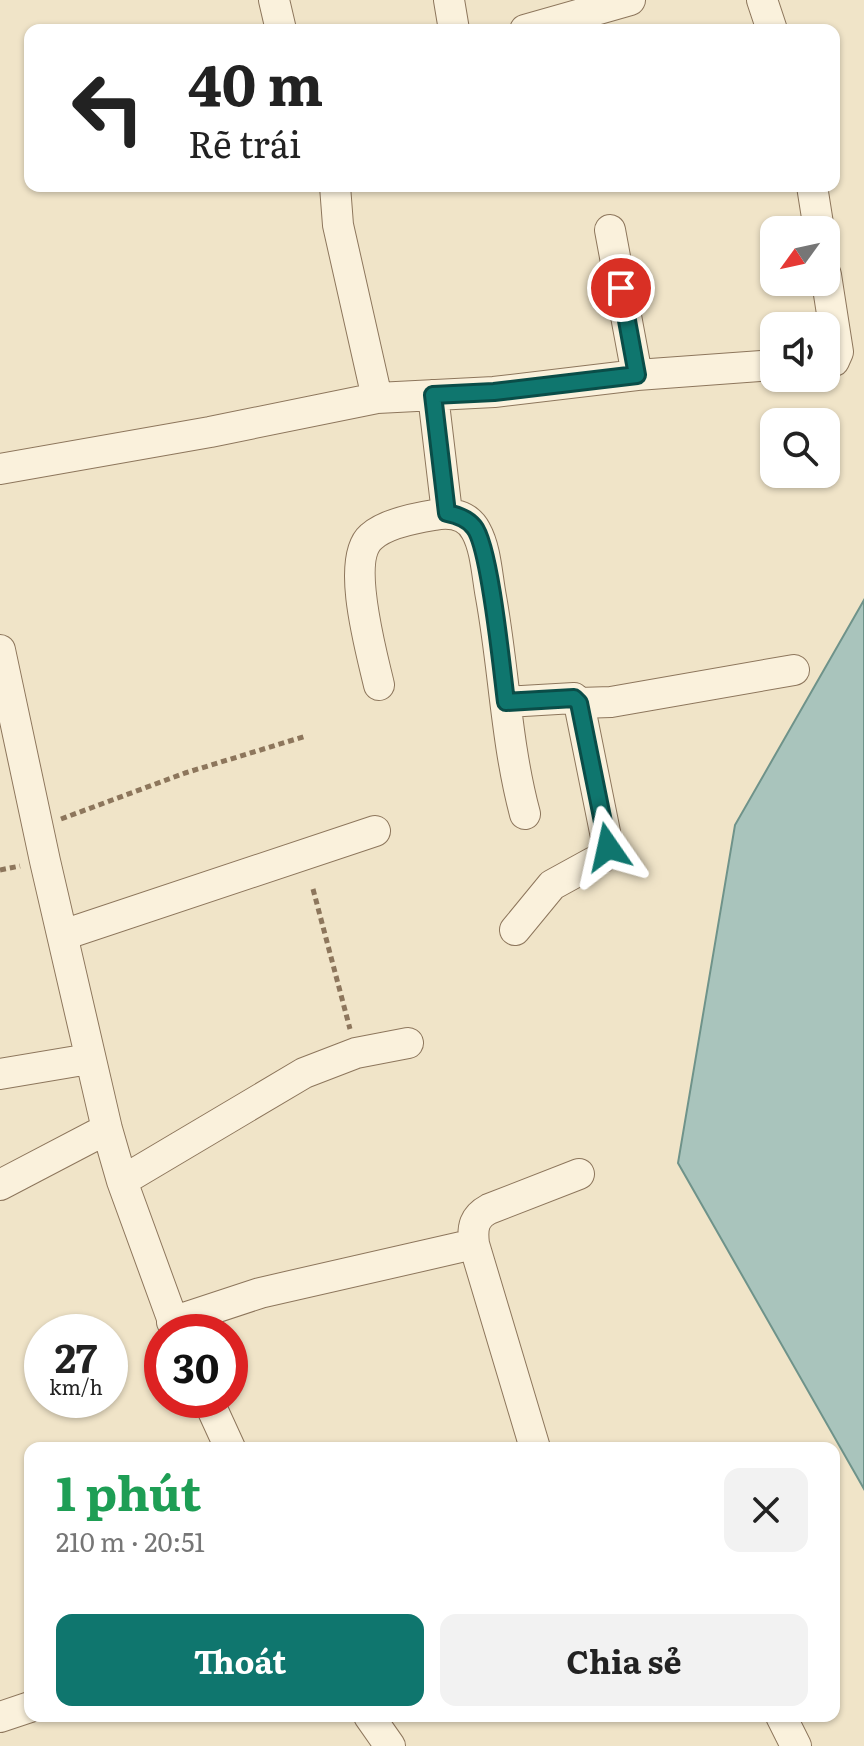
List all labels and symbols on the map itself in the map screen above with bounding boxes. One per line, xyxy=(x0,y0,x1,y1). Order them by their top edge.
north arrow xyxy=(760,216,840,296)
pin xyxy=(587,254,655,322)
position arrow xyxy=(566,805,650,889)
speed limit sign: 30 xyxy=(144,1314,248,1418)

